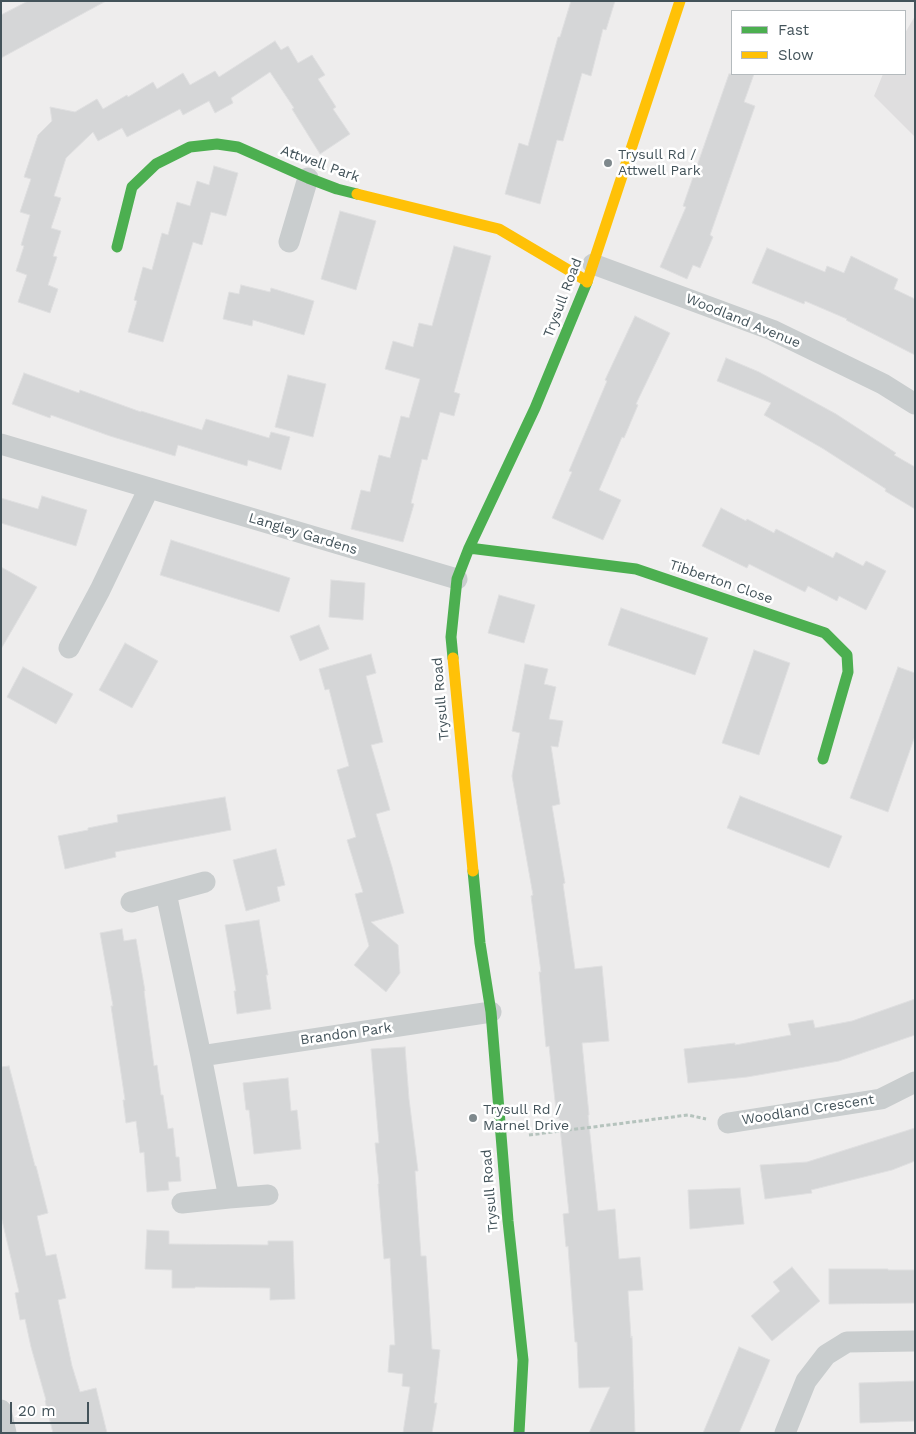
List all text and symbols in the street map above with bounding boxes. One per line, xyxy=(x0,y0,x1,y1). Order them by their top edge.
legend xyxy=(731,10,906,75)
text: Fast xyxy=(778,21,809,39)
text: Slow xyxy=(778,46,814,64)
street label: Attwell Park xyxy=(278,142,362,186)
place label: Trysull Rd / Attwell Park xyxy=(618,147,701,180)
marker: Trysull Rd / Attwell Park xyxy=(602,157,614,169)
street label: Trysull Road xyxy=(540,256,586,340)
street label: Woodland Avenue xyxy=(683,290,803,352)
street label: Langley Gardens xyxy=(247,509,359,559)
street label: Tibberton Close xyxy=(667,556,775,608)
street label: Trysull Road xyxy=(429,657,453,741)
street label: Brandon Park xyxy=(299,1019,393,1049)
street label: Woodland Crescent xyxy=(741,1091,875,1129)
place label: Trysull Rd / Marnel Drive xyxy=(483,1102,569,1134)
marker: Trysull Rd / Marnel Drive xyxy=(467,1112,479,1124)
street label: Trysull Road xyxy=(478,1149,502,1233)
scale bar xyxy=(12,1392,91,1424)
text: 20 m xyxy=(18,1402,56,1420)

